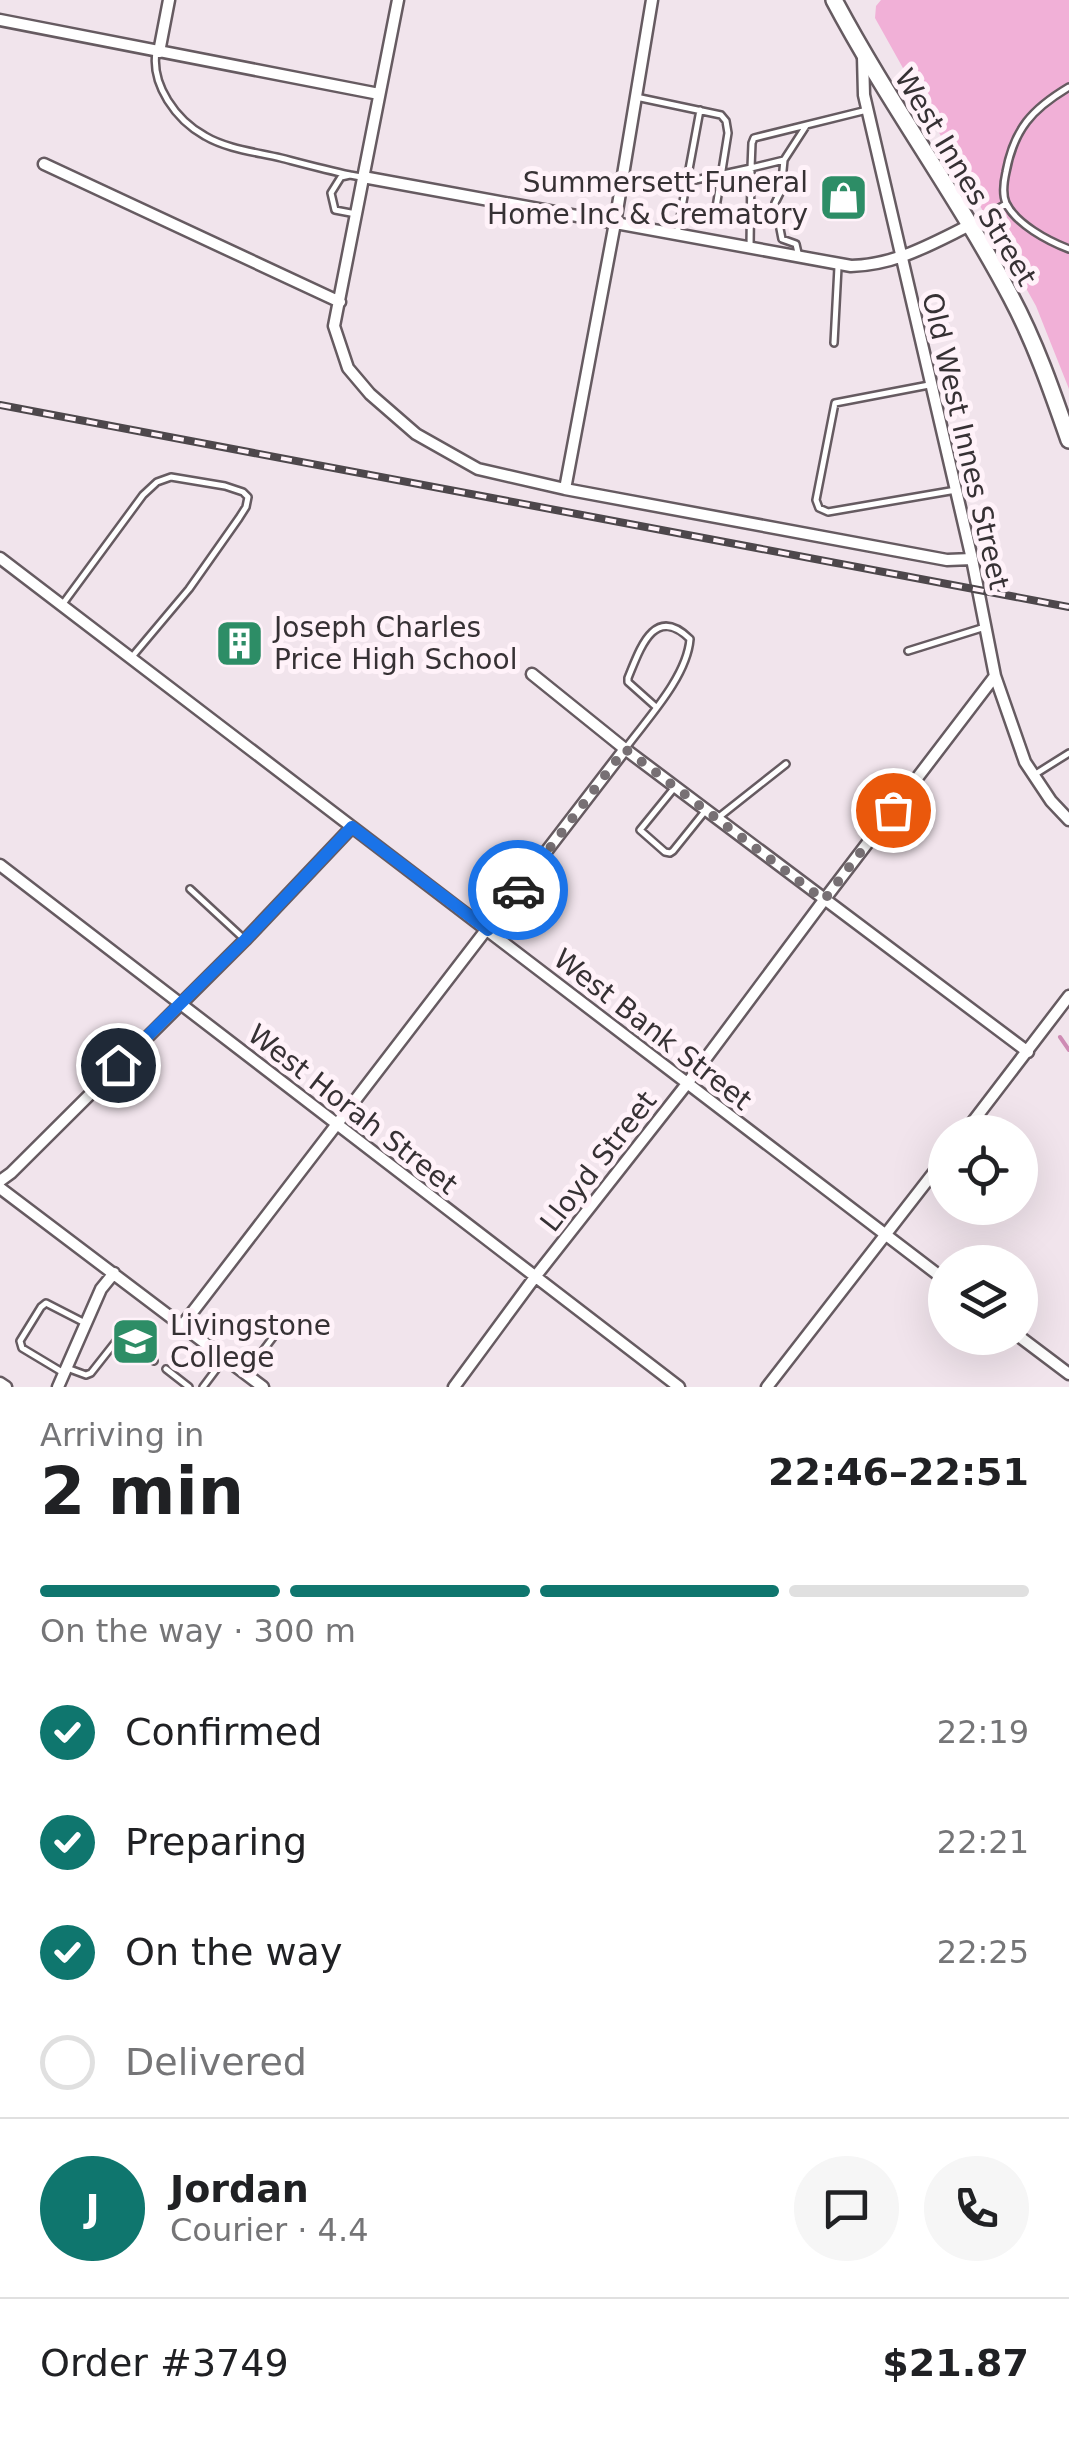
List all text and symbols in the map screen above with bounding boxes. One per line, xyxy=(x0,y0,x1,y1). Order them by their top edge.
street label: West Innes Street xyxy=(888,63,1043,292)
place label: Summersett Funeral Home Inc & Crematory xyxy=(487,166,808,231)
shop icon: Summersett Funeral Home Inc & Crematory xyxy=(817,172,869,224)
street label: Old West Innes Street xyxy=(915,289,1016,593)
place label: Joseph Charles Price High School xyxy=(272,611,517,676)
building icon: Joseph Charles Price High School xyxy=(213,617,265,669)
pin xyxy=(851,768,936,853)
icon: bag xyxy=(866,783,921,838)
courier xyxy=(468,840,568,940)
icon: car xyxy=(491,863,546,918)
street label: West Bank Street xyxy=(547,942,758,1117)
street label: West Horah Street xyxy=(242,1017,464,1201)
pin xyxy=(76,1023,161,1108)
icon: home xyxy=(91,1038,146,1093)
street label: Lloyd Street xyxy=(533,1085,663,1238)
map controls xyxy=(928,1115,1038,1355)
button: locate xyxy=(928,1115,1038,1225)
button: layers xyxy=(928,1245,1038,1355)
place label: Livingstone College xyxy=(170,1309,331,1374)
school or university icon: Livingstone College xyxy=(109,1315,161,1367)
text: Arriving in xyxy=(40,1416,204,1454)
text: 22:46–22:51 xyxy=(768,1450,1029,1494)
text: 2 min xyxy=(40,1454,244,1529)
text: On the way · 300 m xyxy=(40,1612,356,1650)
icon: check xyxy=(40,1705,95,1760)
text: Confirmed xyxy=(125,1710,322,1754)
text: 22:19 xyxy=(937,1713,1029,1751)
icon: check xyxy=(40,1815,95,1870)
text: Preparing xyxy=(125,1820,307,1864)
text: 22:21 xyxy=(937,1823,1029,1861)
icon: check xyxy=(40,1925,95,1980)
text: On the way xyxy=(125,1930,342,1974)
text: 22:25 xyxy=(937,1933,1029,1971)
text: Delivered xyxy=(125,2040,307,2084)
button: chat xyxy=(794,2156,899,2261)
button: phone xyxy=(924,2156,1029,2261)
text: Jordan xyxy=(170,2167,309,2211)
text: J xyxy=(85,2186,100,2230)
text: Courier · 4.4 xyxy=(170,2211,369,2249)
text: Order #3749 xyxy=(40,2341,289,2385)
text: $21.87 xyxy=(882,2341,1029,2385)

